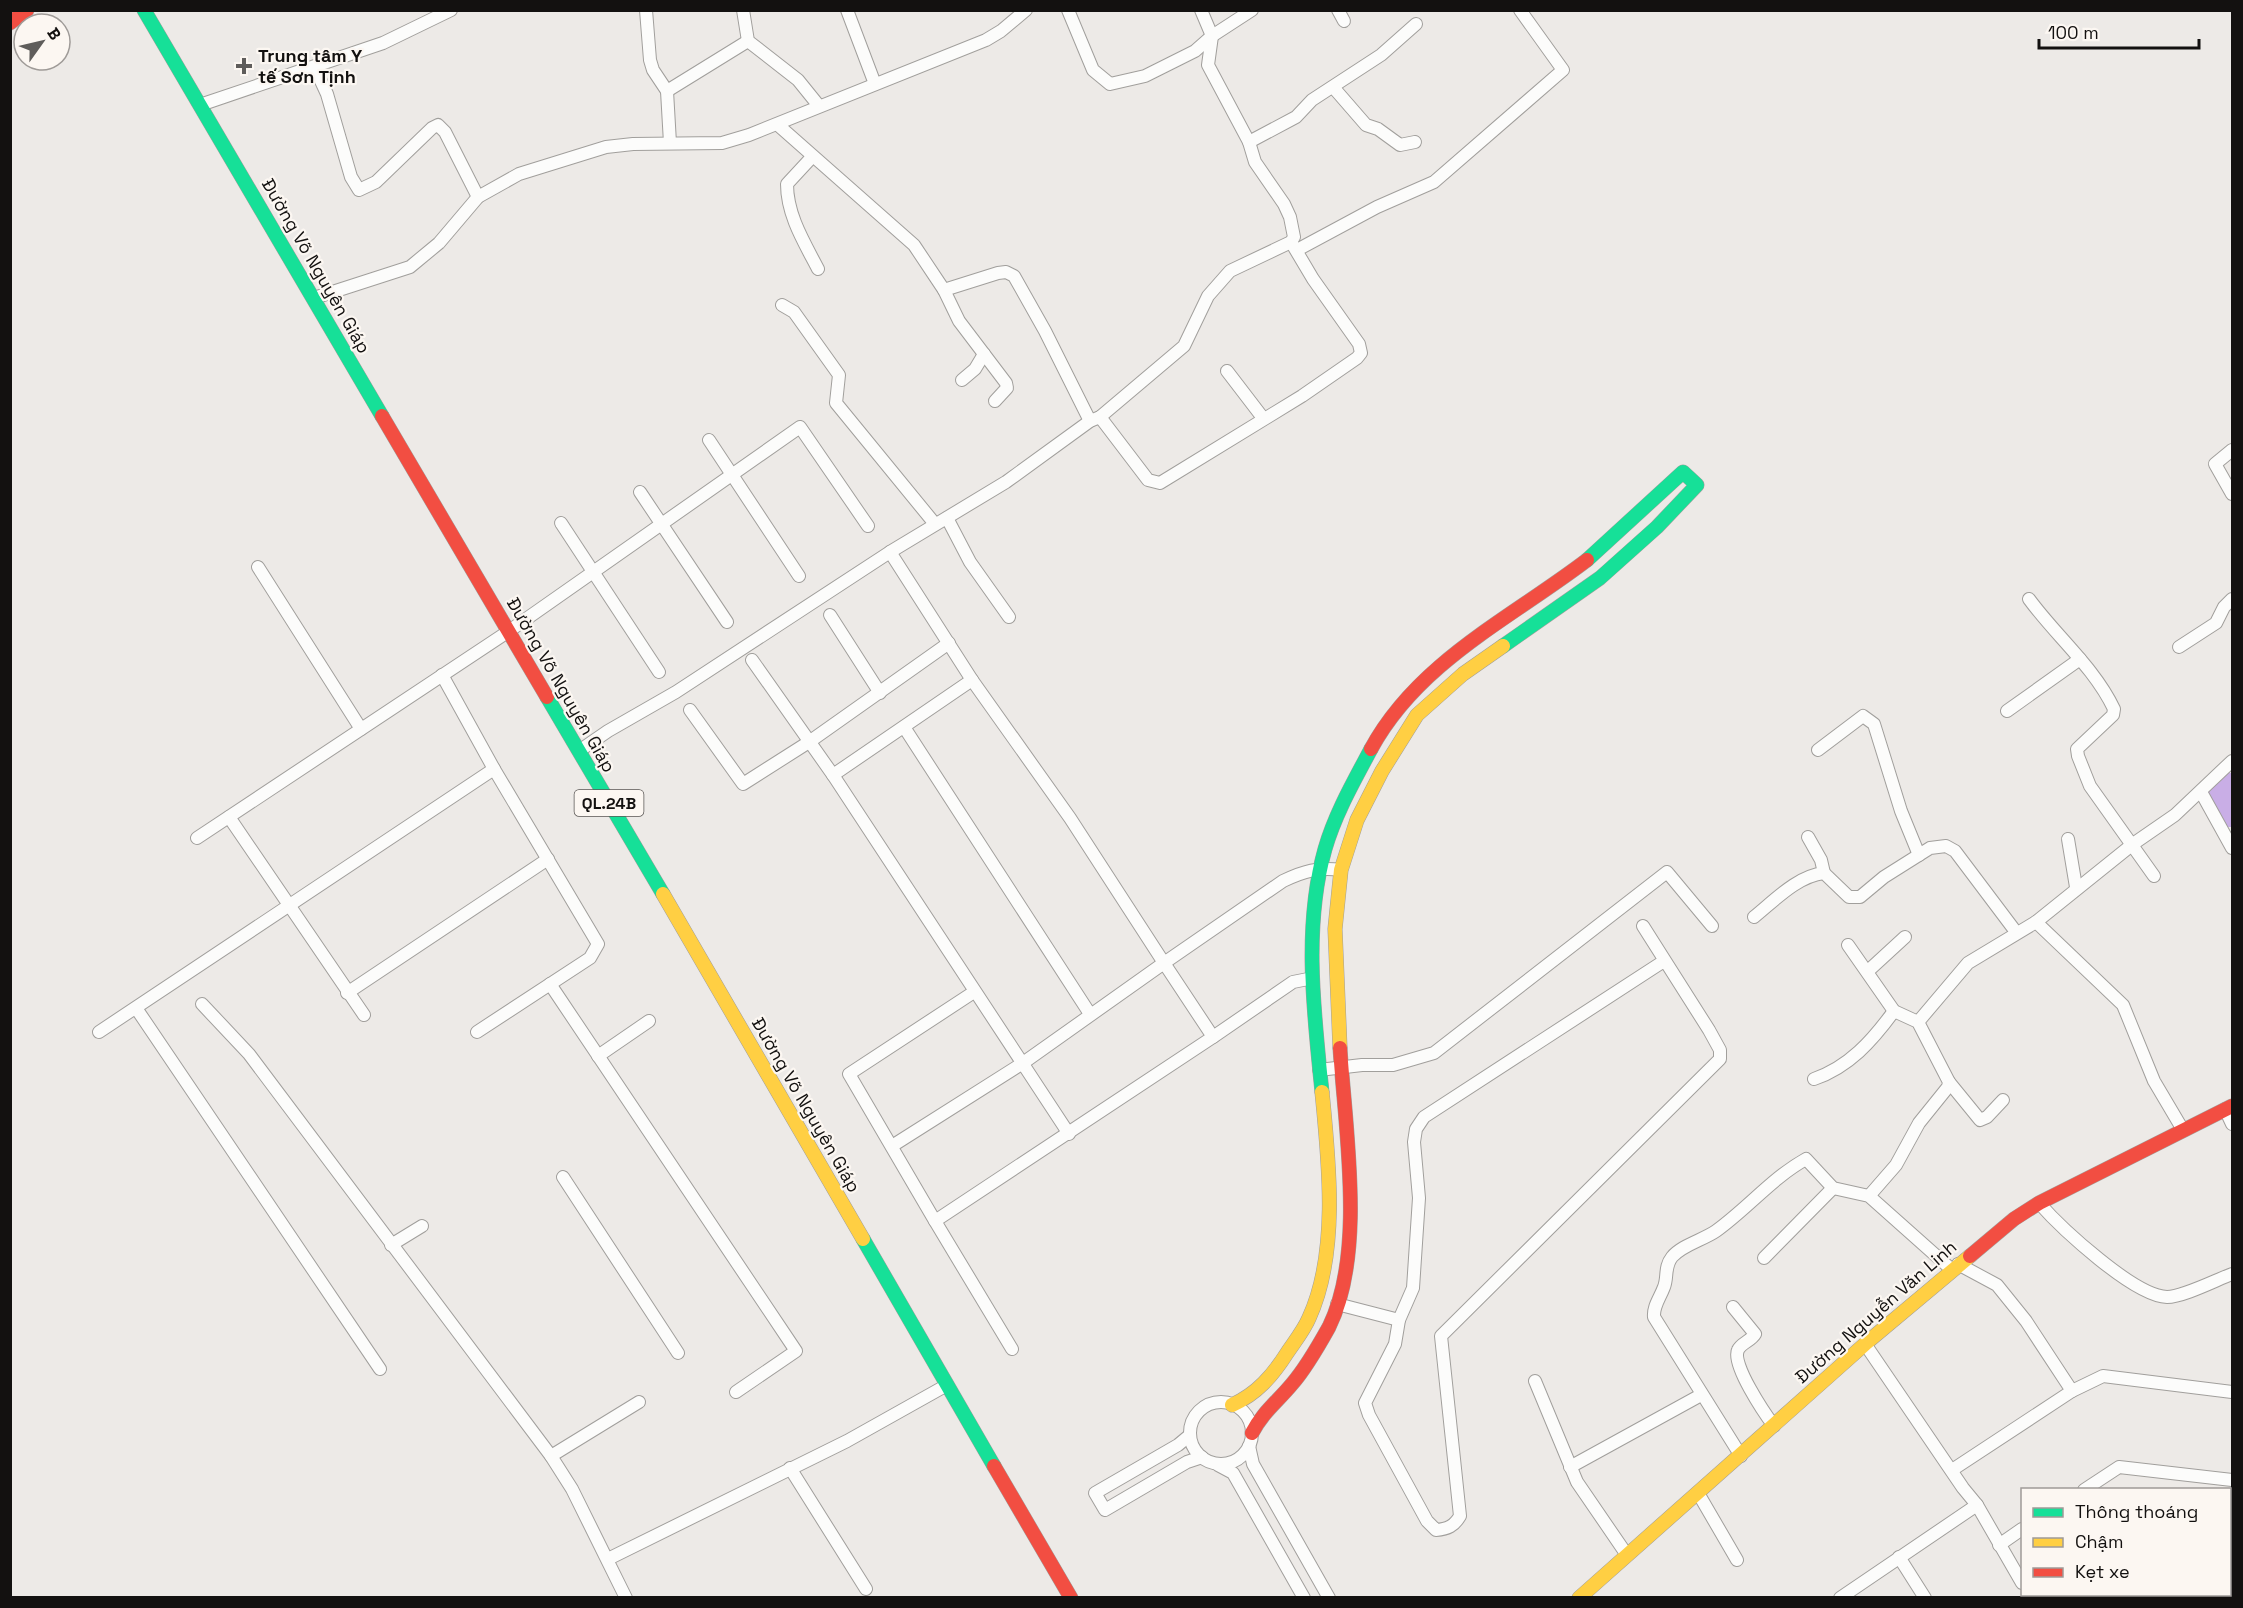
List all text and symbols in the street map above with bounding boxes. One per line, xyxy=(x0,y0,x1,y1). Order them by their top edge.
north arrow xyxy=(12,12,72,72)
scale bar xyxy=(2039,12,2200,50)
text: 100 m xyxy=(2048,21,2099,44)
text: B xyxy=(42,24,66,44)
place label: Trung tâm Y tế Sơn Tịnh xyxy=(258,44,363,88)
marker: Trung tâm Y tế Sơn Tịnh xyxy=(235,57,253,75)
street label: Đường Võ Nguyên Giáp xyxy=(257,174,376,357)
street label: Đường Võ Nguyên Giáp xyxy=(502,593,621,776)
road number: QL.24B xyxy=(574,790,644,816)
street label: Đường Võ Nguyên Giáp xyxy=(747,1013,866,1196)
street label: Đường Nguyễn Văn Linh xyxy=(1790,1235,1961,1388)
legend xyxy=(2021,1488,2231,1596)
text: Thông thoáng xyxy=(2075,1500,2198,1523)
text: Chậm xyxy=(2075,1530,2123,1553)
text: Kẹt xe xyxy=(2075,1560,2130,1583)

